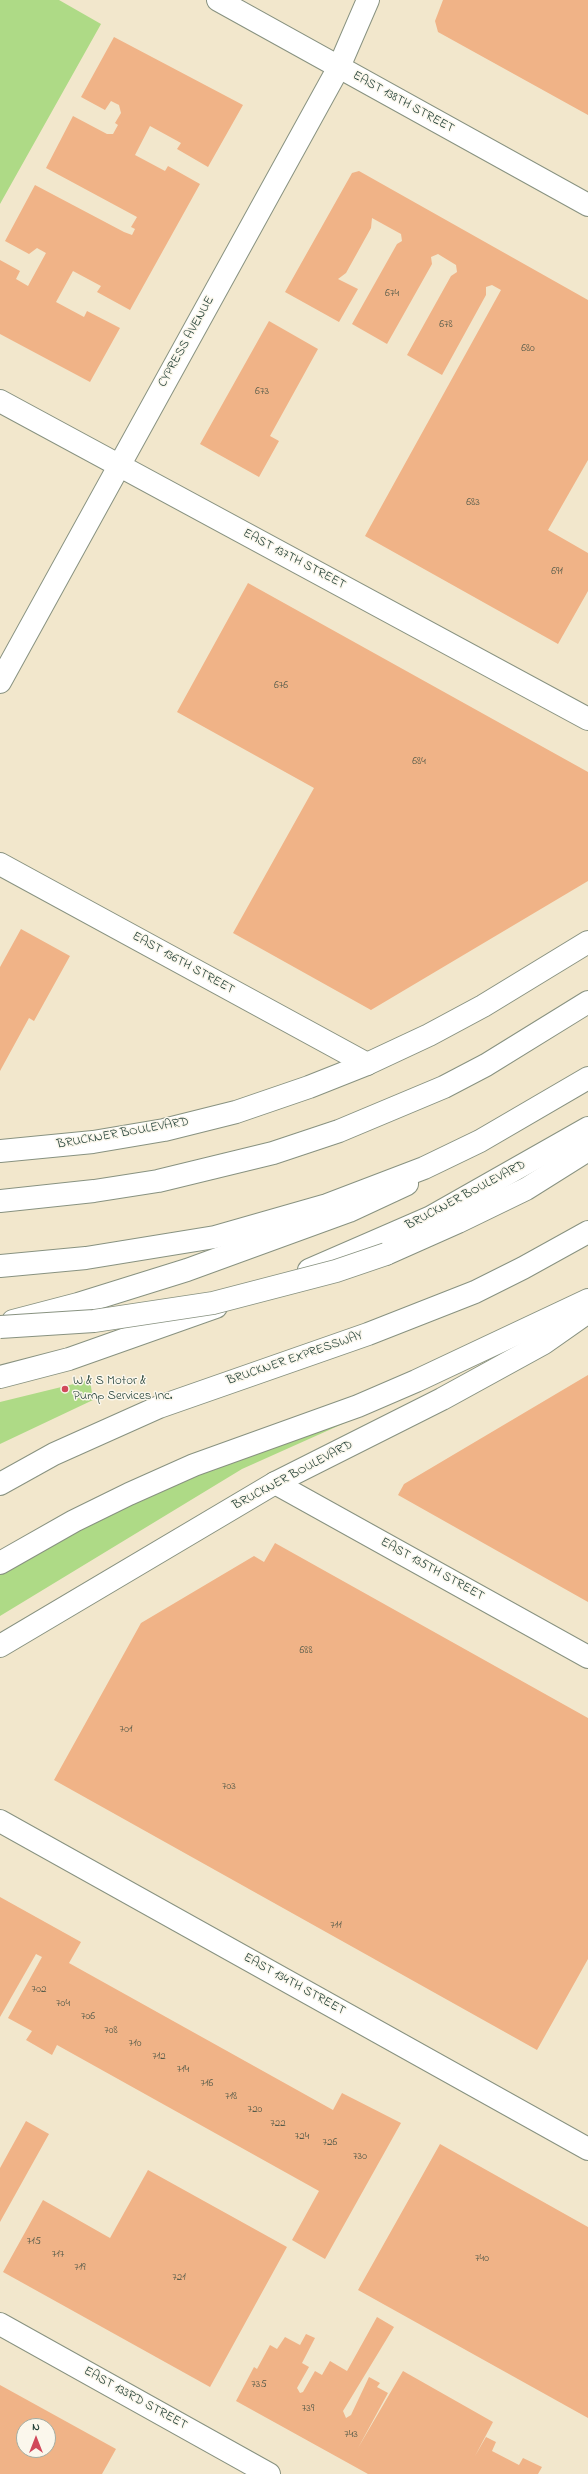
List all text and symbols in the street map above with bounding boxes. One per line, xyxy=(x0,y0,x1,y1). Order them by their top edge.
street label: EAST 138TH STREET xyxy=(349,69,457,137)
house number: 674 xyxy=(385,287,399,301)
street label: CYPRESS AVENUE xyxy=(156,294,218,390)
house number: 678 xyxy=(439,318,453,332)
house number: 680 xyxy=(521,342,535,356)
house number: 673 xyxy=(255,385,269,399)
house number: 683 xyxy=(466,496,480,510)
street label: EAST 137TH STREET xyxy=(240,526,348,594)
house number: 691 xyxy=(551,565,563,579)
house number: 676 xyxy=(274,679,288,693)
house number: 684 xyxy=(412,755,426,769)
street label: EAST 136TH STREET xyxy=(129,929,237,999)
street label: BRUCKNER BOULEVARD xyxy=(56,1115,190,1153)
street label: BRUCKNER BOULEVARD xyxy=(403,1158,529,1234)
street label: BRUCKNER EXPRESSWAY xyxy=(225,1328,365,1390)
place label: W & S Motor & Pump Services Inc. xyxy=(73,1374,172,1405)
marker: W & S Motor & Pump Services Inc. xyxy=(60,1384,70,1394)
street label: BRUCKNER BOULEVARD xyxy=(230,1438,356,1514)
street label: EAST 135TH STREET xyxy=(377,1535,487,1605)
house number: 688 xyxy=(299,1644,313,1658)
house number: 701 xyxy=(120,1723,132,1737)
house number: 703 xyxy=(222,1780,236,1794)
house number: 711 xyxy=(330,1919,342,1933)
street label: EAST 134TH STREET xyxy=(240,1950,348,2020)
house number: 702 xyxy=(32,1983,46,1997)
house number: 704 xyxy=(56,1997,70,2011)
house number: 706 xyxy=(81,2010,95,2024)
house number: 708 xyxy=(104,2024,118,2038)
house number: 710 xyxy=(129,2037,141,2051)
house number: 712 xyxy=(152,2050,166,2064)
house number: 714 xyxy=(177,2063,189,2077)
house number: 716 xyxy=(201,2077,213,2091)
house number: 718 xyxy=(225,2090,237,2104)
house number: 720 xyxy=(248,2103,262,2117)
house number: 722 xyxy=(270,2117,286,2131)
house number: 724 xyxy=(295,2130,309,2144)
house number: 726 xyxy=(323,2136,337,2150)
house number: 730 xyxy=(353,2150,367,2164)
house number: 715 xyxy=(27,2235,41,2249)
house number: 717 xyxy=(52,2248,64,2262)
house number: 740 xyxy=(475,2252,489,2266)
house number: 719 xyxy=(74,2261,86,2275)
house number: 721 xyxy=(172,2271,186,2285)
street label: EAST 133RD STREET xyxy=(81,2364,189,2434)
house number: 735 xyxy=(251,2378,267,2392)
house number: 739 xyxy=(302,2402,314,2416)
north arrow xyxy=(16,2418,56,2458)
text: N xyxy=(32,2419,40,2435)
house number: 743 xyxy=(344,2428,358,2442)

